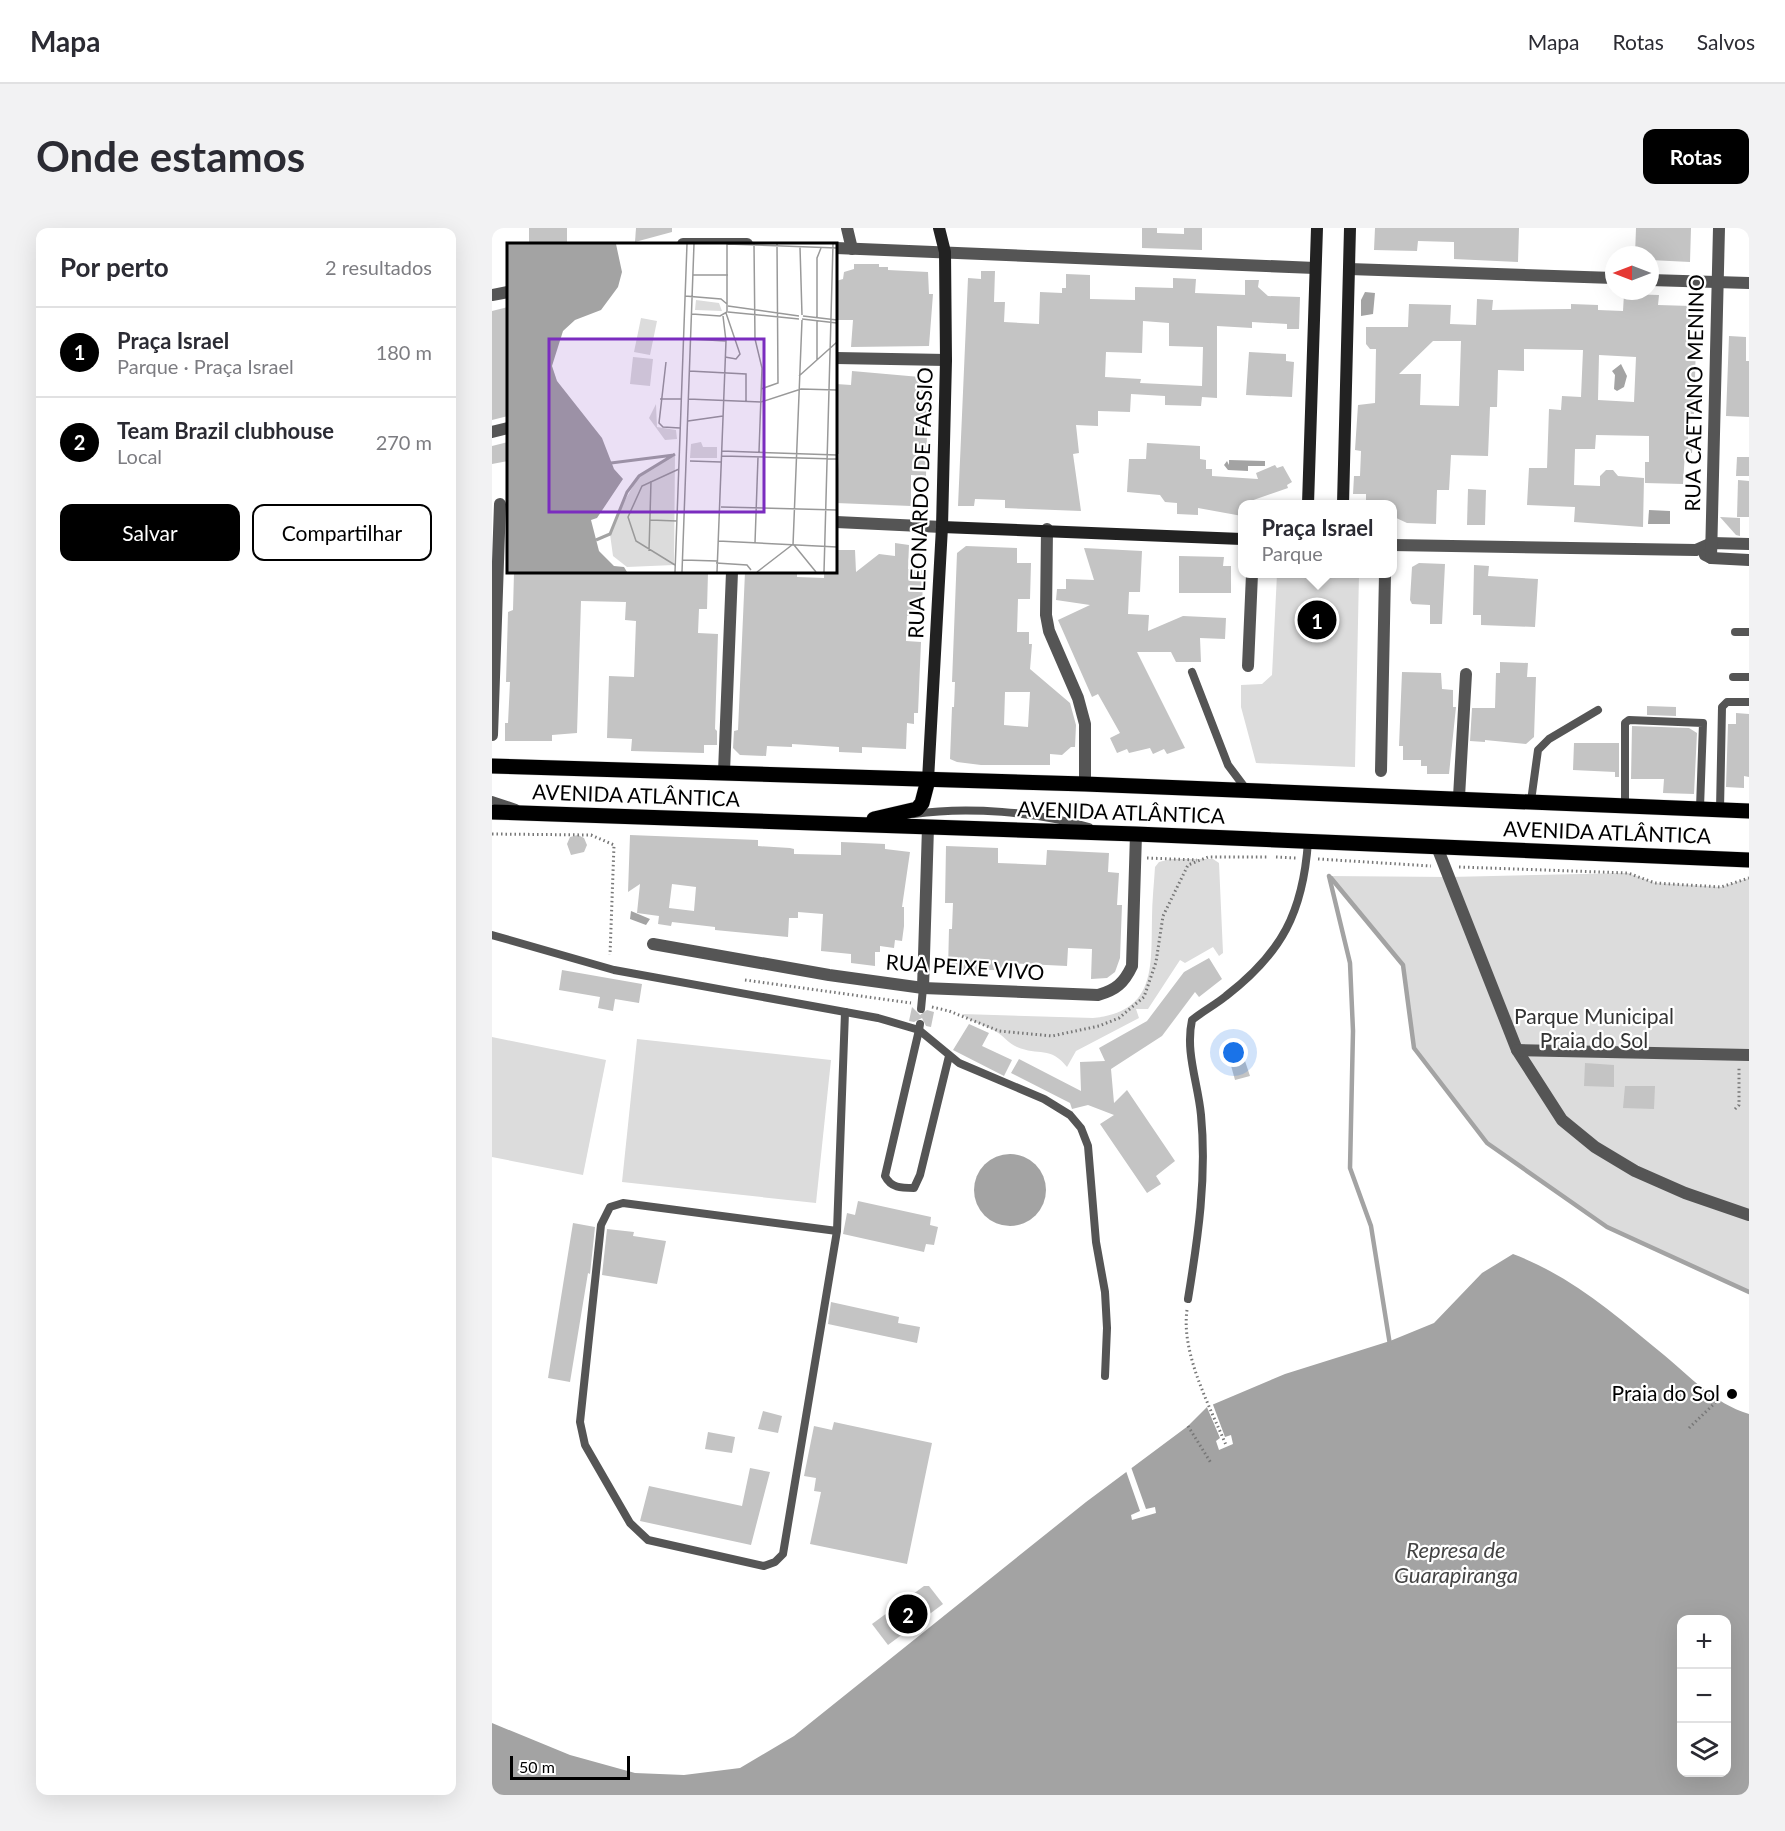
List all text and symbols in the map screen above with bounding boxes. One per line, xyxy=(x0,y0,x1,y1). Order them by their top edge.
text: Mapa xyxy=(30,24,100,58)
text: Mapa xyxy=(1528,29,1580,54)
text: Rotas xyxy=(1613,29,1664,54)
text: Salvos xyxy=(1697,29,1755,54)
button: Rotas xyxy=(1643,129,1749,184)
text: Onde estamos xyxy=(36,131,305,181)
inset map xyxy=(507,243,837,573)
north arrow xyxy=(1605,246,1659,300)
text: Por perto xyxy=(60,251,169,283)
text: 2 resultados xyxy=(325,255,432,279)
street label: RUA CAETANO MENINO xyxy=(1679,274,1708,512)
text: Praça Israel xyxy=(117,327,229,354)
text: 1 xyxy=(74,340,85,364)
text: 180 m xyxy=(376,340,432,364)
text: Parque · Praça Israel xyxy=(117,354,294,378)
street label: RUA LEONARDO DE FASSIO xyxy=(902,367,937,639)
text: Team Brazil clubhouse xyxy=(117,417,334,444)
text: 2 xyxy=(74,430,85,454)
text: 270 m xyxy=(376,430,432,454)
text: Local xyxy=(117,444,162,468)
popup xyxy=(1238,500,1397,578)
button: Salvar xyxy=(60,504,240,561)
button: Compartilhar xyxy=(252,504,432,561)
text: Praça Israel xyxy=(1261,514,1374,541)
text: Parque xyxy=(1261,541,1323,565)
pin: 1 xyxy=(1298,598,1336,642)
street label: AVENIDA ATLÂNTICA xyxy=(532,778,741,811)
street label: AVENIDA ATLÂNTICA xyxy=(1017,795,1226,828)
street label: AVENIDA ATLÂNTICA xyxy=(1503,815,1712,848)
street label: RUA PEIXE VIVO xyxy=(885,948,1045,985)
park label: Parque Municipal Praia do Sol xyxy=(1514,1003,1674,1052)
your location xyxy=(1219,1038,1248,1067)
place label: Praia do Sol xyxy=(1612,1380,1720,1405)
marker: Praia do Sol xyxy=(1725,1387,1739,1401)
water label: Represa de Guarapiranga xyxy=(1394,1536,1518,1588)
pin: 2 xyxy=(888,1592,928,1636)
map controls xyxy=(1677,1615,1731,1777)
button: + xyxy=(1677,1615,1731,1669)
button: − xyxy=(1677,1669,1731,1723)
button: layers xyxy=(1677,1723,1731,1777)
scale bar xyxy=(510,1753,630,1780)
text: 50 m xyxy=(519,1757,555,1776)

